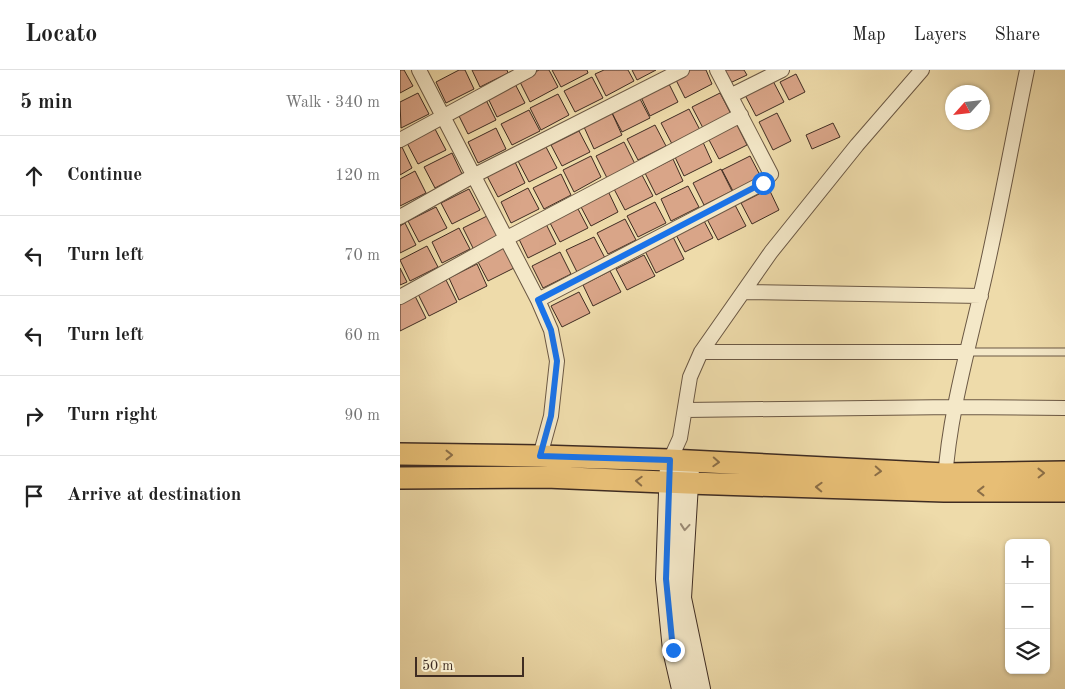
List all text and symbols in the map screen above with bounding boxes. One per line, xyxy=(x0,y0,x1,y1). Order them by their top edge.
text: Locato xyxy=(25,23,97,47)
text: Map xyxy=(852,26,886,44)
text: Layers xyxy=(914,26,966,44)
text: Share xyxy=(994,26,1040,44)
north arrow xyxy=(945,85,990,130)
text: 5 min xyxy=(20,92,73,113)
text: Walk · 340 m xyxy=(285,95,380,111)
icon: ahead xyxy=(20,162,48,190)
text: Continue xyxy=(67,166,142,185)
text: 120 m xyxy=(335,168,380,184)
route start xyxy=(752,172,775,195)
icon: left xyxy=(20,242,48,270)
text: Turn left xyxy=(67,246,144,265)
text: 70 m xyxy=(344,248,380,264)
icon: left xyxy=(20,322,48,350)
text: Turn left xyxy=(67,326,144,345)
text: 60 m xyxy=(344,328,380,344)
icon: right xyxy=(20,402,48,430)
text: Turn right xyxy=(67,406,157,425)
text: 90 m xyxy=(344,408,380,424)
one-way arrow xyxy=(445,450,453,460)
one-way arrow xyxy=(712,457,720,468)
one-way arrow xyxy=(875,465,883,476)
one-way arrow xyxy=(1037,467,1045,478)
one-way arrow xyxy=(635,476,642,486)
icon: arrive xyxy=(20,482,48,510)
one-way arrow xyxy=(815,482,822,492)
text: Arrive at destination xyxy=(67,486,241,505)
one-way arrow xyxy=(977,486,985,496)
one-way arrow xyxy=(679,523,690,531)
map controls xyxy=(1005,539,1050,674)
button: + xyxy=(1005,539,1050,584)
button: − xyxy=(1005,584,1050,629)
button: layers xyxy=(1005,629,1050,674)
route end xyxy=(662,639,685,662)
scale bar xyxy=(415,654,524,677)
text: 50 m xyxy=(422,659,453,673)

